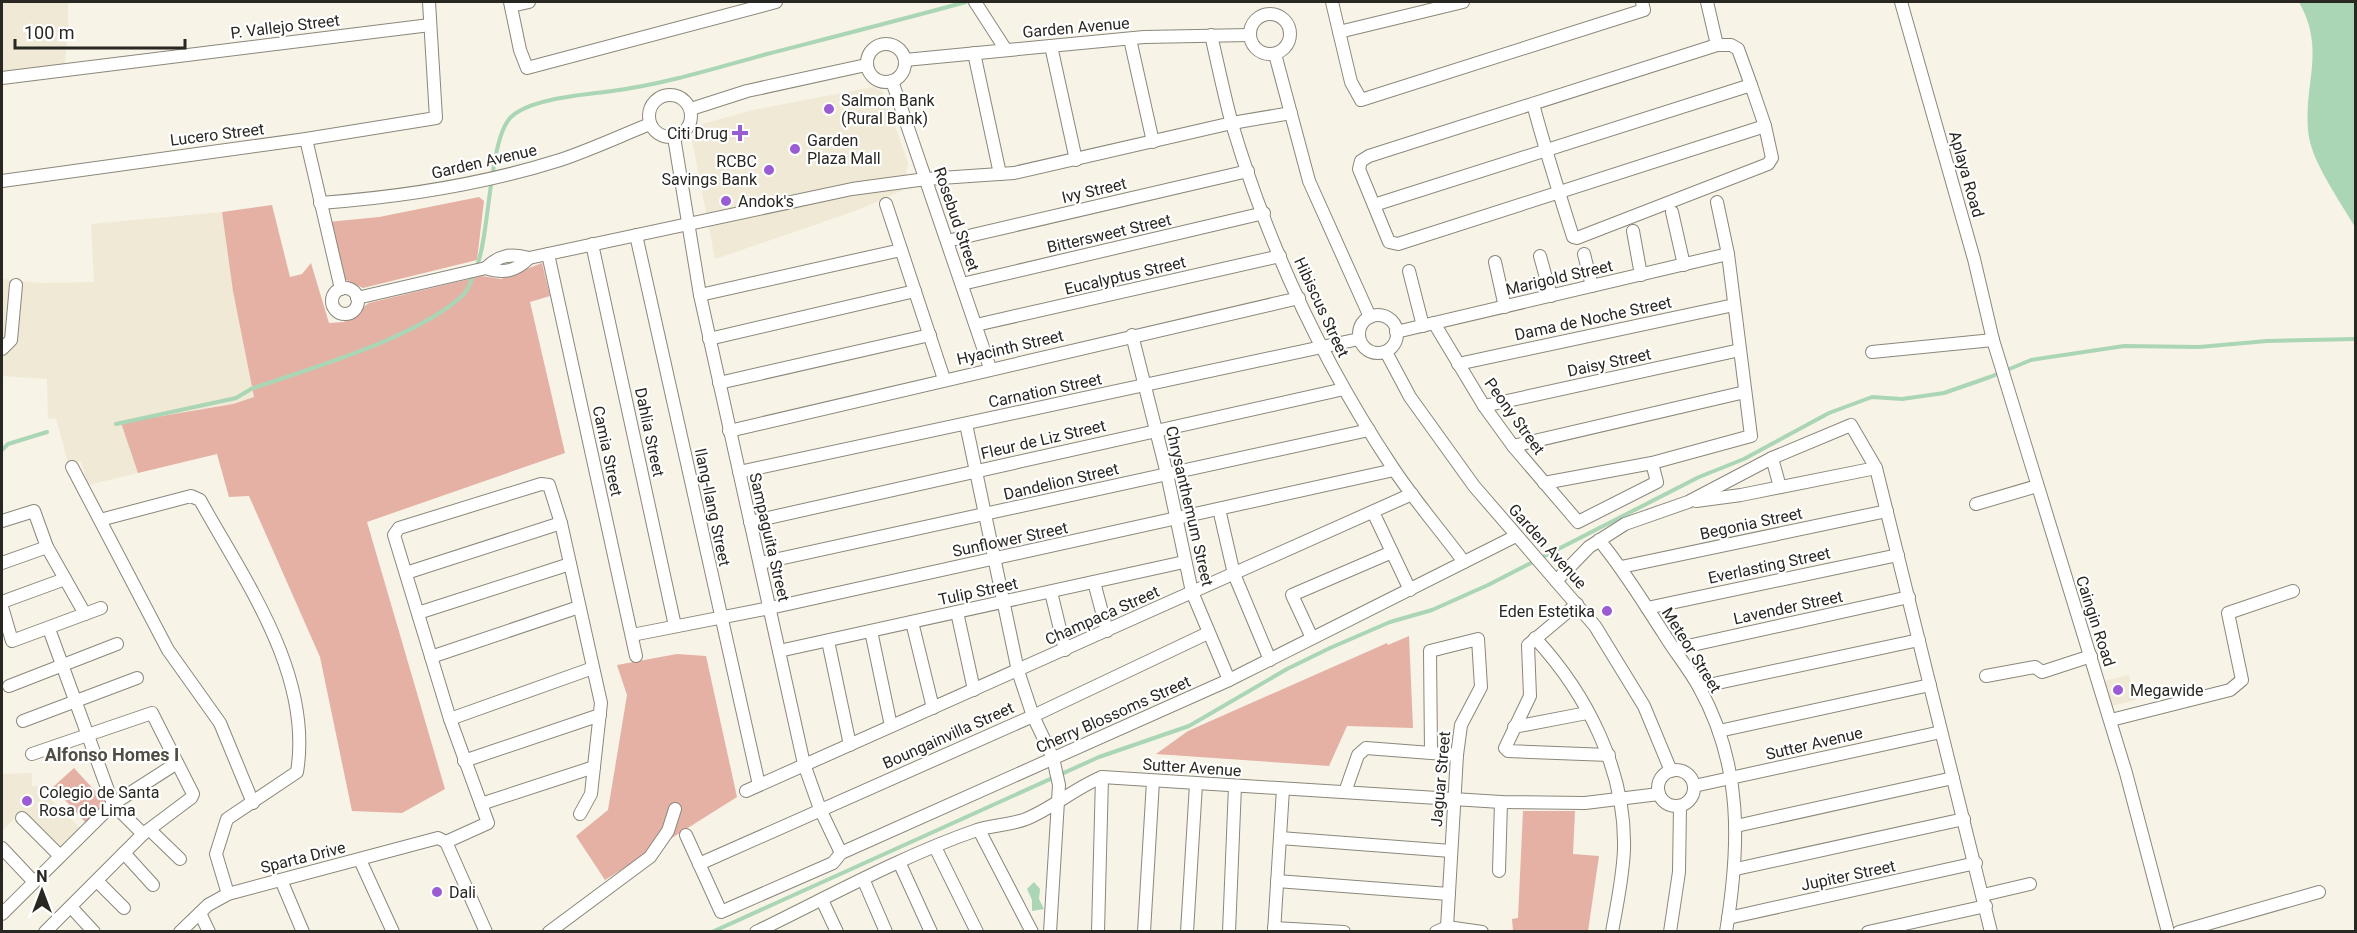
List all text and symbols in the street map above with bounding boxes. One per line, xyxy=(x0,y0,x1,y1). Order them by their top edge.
street label: P. Vallejo Street xyxy=(229,10,341,43)
scale bar xyxy=(15,12,184,50)
street label: Garden Avenue xyxy=(1022,13,1130,42)
text: 100 m xyxy=(24,22,75,43)
place label: Salmon Bank (Rural Bank) xyxy=(841,91,936,128)
marker: Salmon Bank (Rural Bank) xyxy=(822,102,836,116)
street label: Lucero Street xyxy=(169,119,265,150)
place label: Citi Drug xyxy=(667,124,728,143)
marker: Citi Drug xyxy=(733,126,747,140)
street label: Aplaya Road xyxy=(1945,129,1988,219)
place label: Garden Plaza Mall xyxy=(807,131,881,168)
street label: Garden Avenue xyxy=(430,140,539,183)
marker: Garden Plaza Mall xyxy=(788,142,802,156)
place label: RCBC Savings Bank xyxy=(662,152,758,189)
marker: RCBC Savings Bank xyxy=(762,163,776,177)
street label: Rosebud Street xyxy=(930,165,983,274)
street label: Ivy Street xyxy=(1060,174,1128,207)
place label: Andok's xyxy=(738,192,794,211)
marker: Andok's xyxy=(719,194,733,208)
street label: Bittersweet Street xyxy=(1045,210,1173,257)
street label: Eucalyptus Street xyxy=(1063,252,1188,299)
street label: Hibiscus Street xyxy=(1290,254,1353,360)
street label: Marigold Street xyxy=(1504,256,1614,299)
street label: Dama de Noche Street xyxy=(1513,293,1673,344)
street label: Hyacinth Street xyxy=(955,326,1065,369)
street label: Daisy Street xyxy=(1566,344,1653,381)
street label: Carnation Street xyxy=(987,369,1103,412)
street label: Peony Street xyxy=(1480,374,1549,458)
street label: Dahlia Street xyxy=(631,386,668,478)
street label: Camia Street xyxy=(589,404,626,498)
street label: Fleur de Liz Street xyxy=(979,416,1107,463)
street label: Chrysanthemum Street xyxy=(1162,424,1217,588)
street label: Ilang-Ilang Street xyxy=(691,446,734,568)
street label: Dandelion Street xyxy=(1002,459,1120,504)
street label: Sampaguita Street xyxy=(745,471,794,603)
street label: Garden Avenue xyxy=(1505,500,1591,593)
street label: Begonia Street xyxy=(1698,503,1804,544)
street label: Sunflower Street xyxy=(951,518,1070,561)
street label: Everlasting Street xyxy=(1706,543,1832,588)
street label: Caingin Road xyxy=(2072,573,2119,669)
street label: Tulip Street xyxy=(937,574,1019,609)
street label: Champaca Street xyxy=(1042,582,1162,649)
street label: Lavender Street xyxy=(1732,587,1845,628)
place label: Eden Estetika xyxy=(1499,602,1595,621)
marker: Eden Estetika xyxy=(1600,604,1614,618)
street label: Meteor Street xyxy=(1658,604,1725,696)
street label: Cherry Blossoms Street xyxy=(1033,672,1193,757)
place label: Megawide xyxy=(2130,681,2204,700)
marker: Megawide xyxy=(2111,683,2125,697)
street label: Boungainvilla Street xyxy=(880,698,1017,773)
street label: Sutter Avenue xyxy=(1764,723,1864,764)
street label: Jaguar Street xyxy=(1427,731,1454,828)
district label: Alfonso Homes I xyxy=(45,744,179,765)
street label: Sutter Avenue xyxy=(1142,755,1242,780)
place label: Colegio de Santa Rosa de Lima xyxy=(39,783,159,820)
marker: Colegio de Santa Rosa de Lima xyxy=(20,794,34,808)
street label: Sparta Drive xyxy=(259,838,348,877)
street label: Jupiter Street xyxy=(1799,856,1897,895)
north arrow xyxy=(12,861,72,921)
text: N xyxy=(36,867,48,886)
place label: Dali xyxy=(449,883,476,902)
marker: Dali xyxy=(430,885,444,899)

